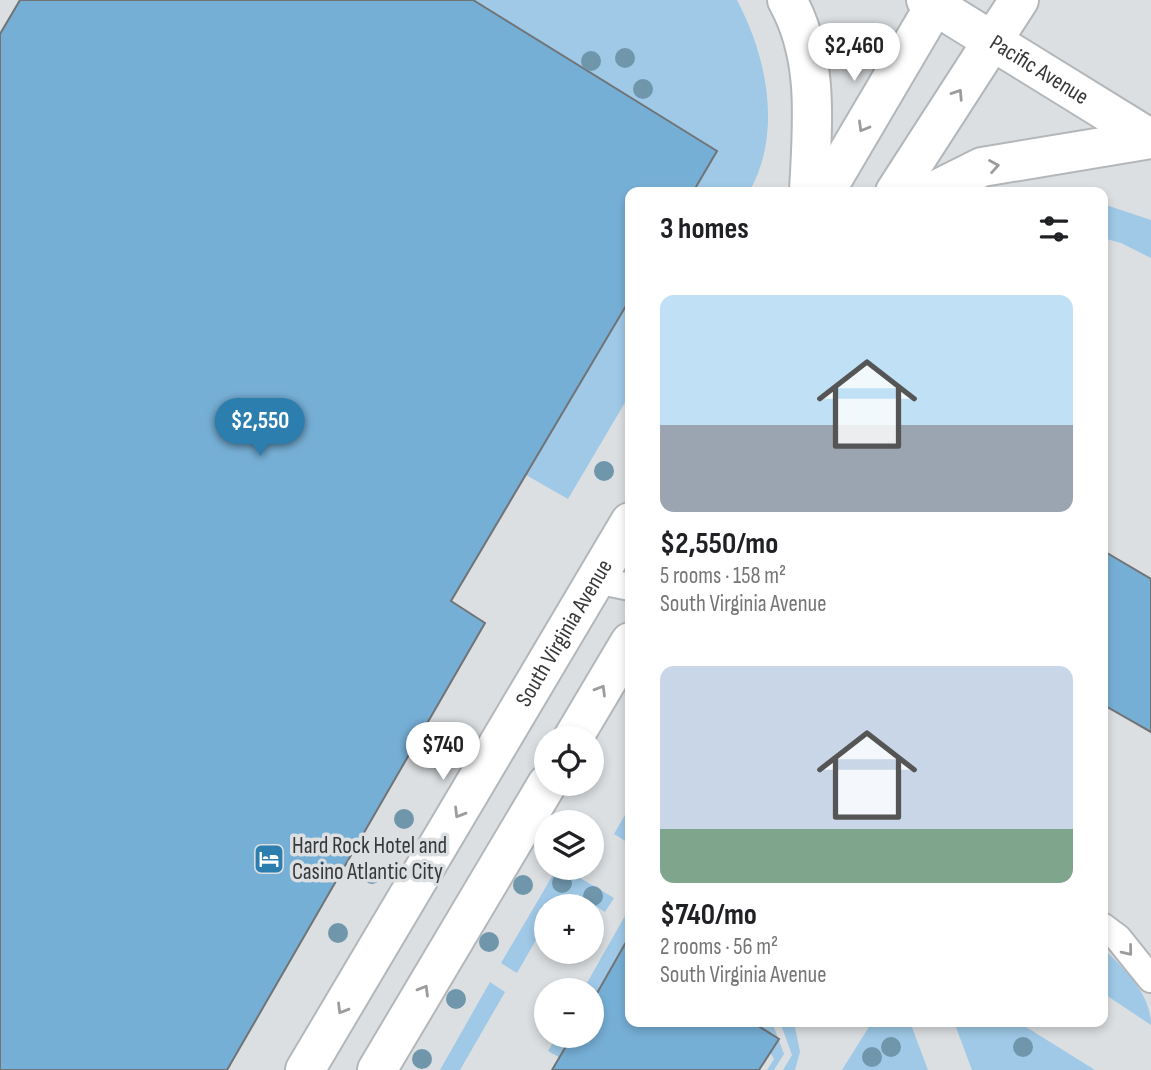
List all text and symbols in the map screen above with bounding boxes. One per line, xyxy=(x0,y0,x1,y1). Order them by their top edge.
pin: $2,460 xyxy=(797,24,911,83)
street label: Pacific Avenue xyxy=(985,29,1094,111)
text: $2,460 xyxy=(824,32,884,60)
one-way arrow xyxy=(950,89,963,102)
one-way arrow xyxy=(858,120,871,133)
one-way arrow xyxy=(988,159,1000,174)
icon: filters xyxy=(1035,210,1073,248)
text: 3 homes xyxy=(660,211,749,247)
icon: home xyxy=(804,341,930,467)
pin: $2,550 xyxy=(203,398,317,458)
text: $2,550 xyxy=(231,407,289,435)
text: $2,550/mo xyxy=(660,526,778,562)
street label: South Virginia Avenue xyxy=(510,554,619,712)
text: 5 rooms · 158 m² xyxy=(660,562,786,590)
text: South Virginia Avenue xyxy=(660,590,826,618)
one-way arrow xyxy=(593,685,606,698)
icon: home xyxy=(804,712,930,838)
pin: $740 xyxy=(402,722,484,782)
map controls xyxy=(534,726,604,1048)
button: locate xyxy=(534,726,604,796)
text: $740 xyxy=(422,731,464,759)
one-way arrow xyxy=(454,806,467,819)
button: layers xyxy=(534,810,604,880)
place label: Hard Rock Hotel and Casino Atlantic City xyxy=(292,832,447,886)
hotel icon: Hard Rock Hotel and Casino Atlantic City xyxy=(252,842,286,876)
button: + xyxy=(534,894,604,964)
text: $740/mo xyxy=(660,897,757,933)
text: 2 rooms · 56 m² xyxy=(660,933,778,961)
one-way arrow xyxy=(1120,943,1133,955)
text: South Virginia Avenue xyxy=(660,961,826,989)
button: − xyxy=(534,978,604,1048)
one-way arrow xyxy=(416,985,429,998)
one-way arrow xyxy=(337,1001,350,1014)

